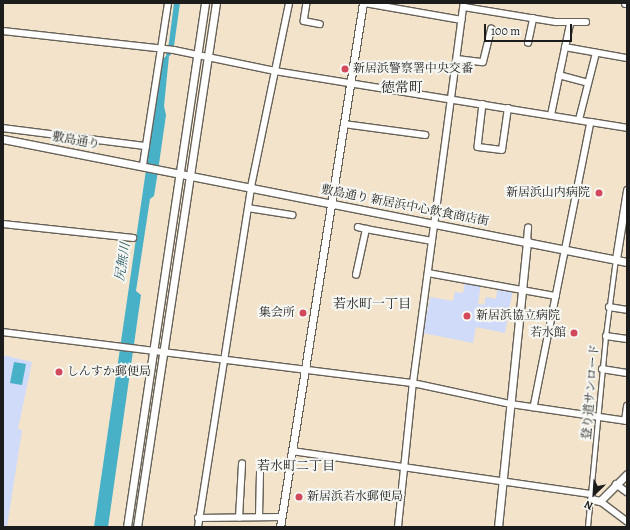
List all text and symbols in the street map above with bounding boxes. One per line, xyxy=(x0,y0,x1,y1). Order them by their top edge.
scale bar xyxy=(486,16,574,42)
text: 100 m xyxy=(491,23,520,39)
place label: 新居浜警察署中央交番 xyxy=(353,62,473,76)
marker: 新居浜警察署中央交番 xyxy=(340,64,350,74)
district label: 徳常町 xyxy=(381,80,423,96)
street label: 敷島通り xyxy=(51,130,101,152)
street label: 敷島通り 新居浜中心飲食商店街 xyxy=(320,183,490,229)
place label: 新居浜山内病院 xyxy=(506,186,590,200)
marker: 新居浜山内病院 xyxy=(593,187,605,199)
water label: 尻無川 xyxy=(112,242,134,282)
district label: 若水町一丁目 xyxy=(333,296,411,312)
place label: 集会所 xyxy=(259,306,295,320)
marker: 集会所 xyxy=(298,308,308,318)
place label: 新居浜協立病院 xyxy=(476,309,560,323)
marker: 新居浜協立病院 xyxy=(461,310,473,322)
place label: 若水館 xyxy=(530,326,566,340)
marker: 若水館 xyxy=(569,328,579,338)
street label: 登り道サンロード xyxy=(580,344,602,440)
place label: しんすか郵便局 xyxy=(67,365,151,379)
marker: しんすか郵便局 xyxy=(54,367,64,377)
district label: 若水町二丁目 xyxy=(257,458,335,474)
north arrow xyxy=(574,474,614,514)
place label: 新居浜若水郵便局 xyxy=(307,490,403,504)
marker: 新居浜若水郵便局 xyxy=(294,492,304,502)
text: N xyxy=(582,497,596,514)

